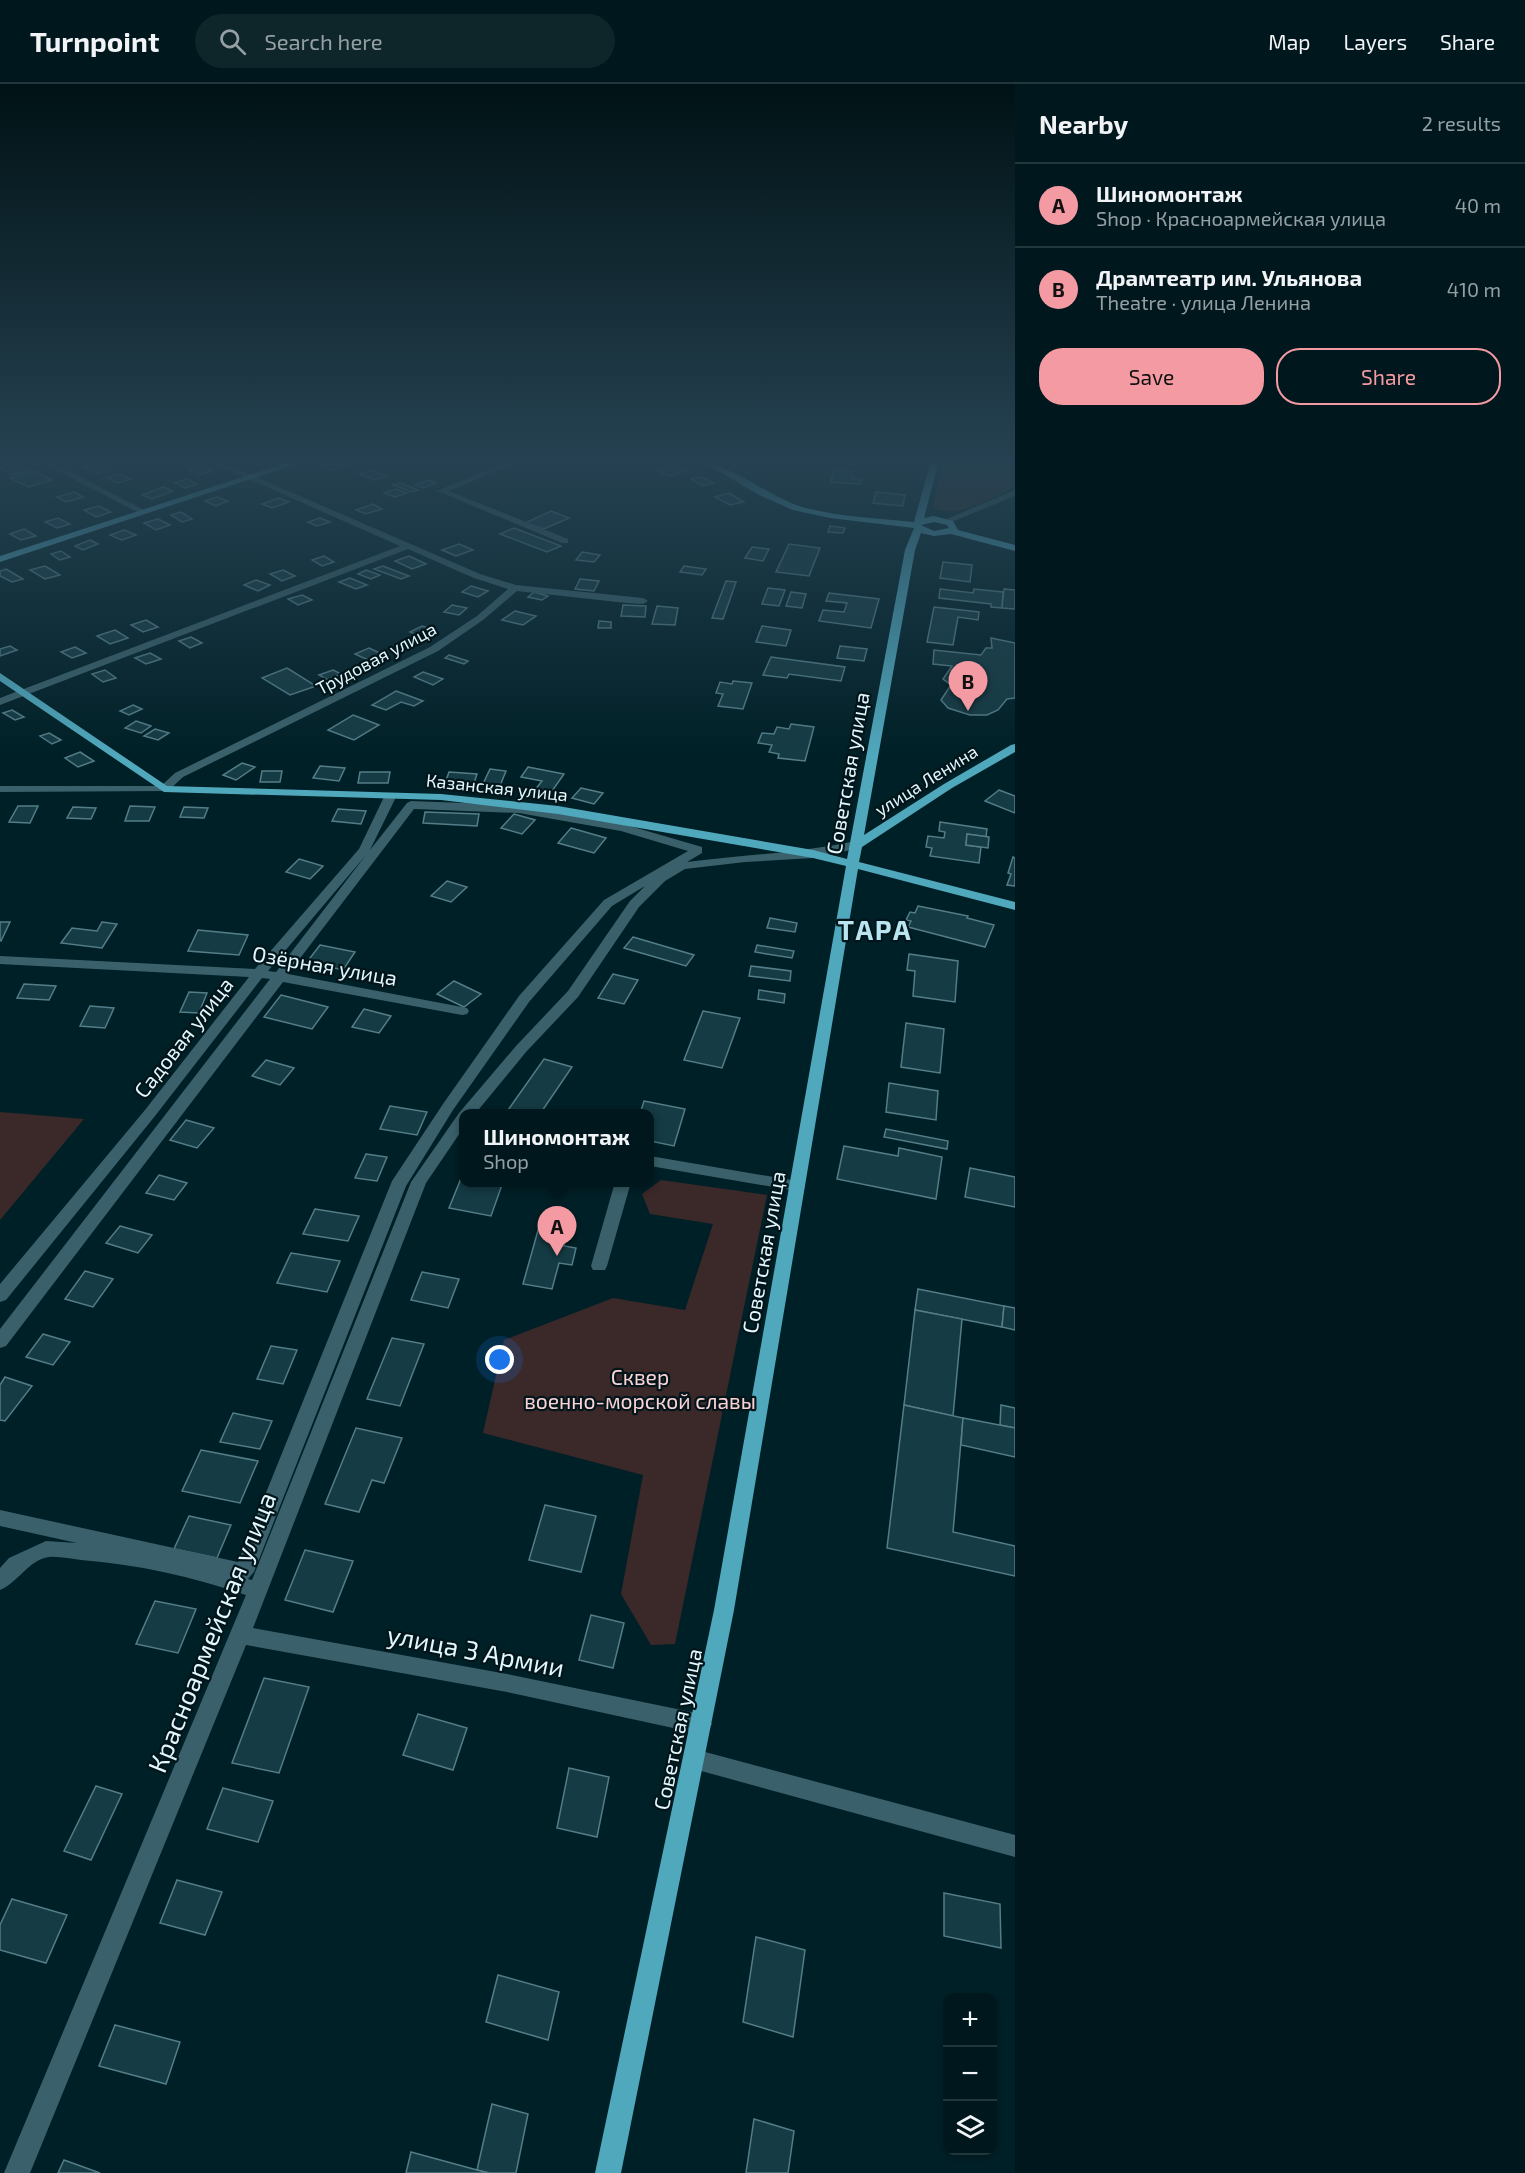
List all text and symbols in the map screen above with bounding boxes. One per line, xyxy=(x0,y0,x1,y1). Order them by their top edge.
search box xyxy=(195,14,615,68)
text: Turnpoint xyxy=(30,24,159,58)
icon: search xyxy=(216,25,249,58)
text: Search here xyxy=(264,28,383,54)
text: Map xyxy=(1268,29,1310,54)
text: Layers xyxy=(1343,29,1407,54)
text: Share xyxy=(1440,29,1495,54)
text: Nearby xyxy=(1039,108,1128,139)
text: 2 results xyxy=(1422,111,1501,135)
text: Шиномонтаж xyxy=(1096,180,1243,206)
text: A xyxy=(1052,193,1065,217)
text: 40 m xyxy=(1455,193,1501,217)
text: Shop · Красноармейская улица xyxy=(1096,206,1386,230)
text: Драмтеатр им. Ульянова xyxy=(1096,264,1362,290)
text: B xyxy=(1052,277,1065,301)
text: 410 m xyxy=(1447,277,1501,301)
text: Theatre · улица Ленина xyxy=(1096,290,1311,314)
button: Save xyxy=(1039,348,1264,405)
button: Share xyxy=(1276,348,1501,405)
street label: Трудовая улица xyxy=(312,617,440,699)
pin: B xyxy=(948,662,988,711)
street label: Советская улица xyxy=(820,690,875,856)
street label: улица Ленина xyxy=(870,740,982,820)
street label: Казанская улица xyxy=(425,769,569,805)
district label: ТАРА xyxy=(838,913,912,945)
street label: Озёрная улица xyxy=(250,940,399,991)
street label: Садовая улица xyxy=(128,972,239,1103)
popup xyxy=(459,1109,654,1187)
text: Шиномонтаж xyxy=(483,1123,630,1149)
text: Shop xyxy=(483,1149,529,1173)
street label: Советская улица xyxy=(736,1169,791,1335)
pin: A xyxy=(538,1206,576,1256)
your location xyxy=(485,1345,514,1374)
park label: Сквер военно-морской славы xyxy=(524,1364,756,1413)
street label: Красноармейская улица xyxy=(140,1487,282,1777)
street label: улица 3 Армии xyxy=(385,1618,567,1683)
street label: Советская улица xyxy=(648,1646,707,1812)
map controls xyxy=(943,1993,997,2155)
button: + xyxy=(943,1993,997,2047)
button: − xyxy=(943,2047,997,2101)
button: layers xyxy=(943,2101,997,2155)

